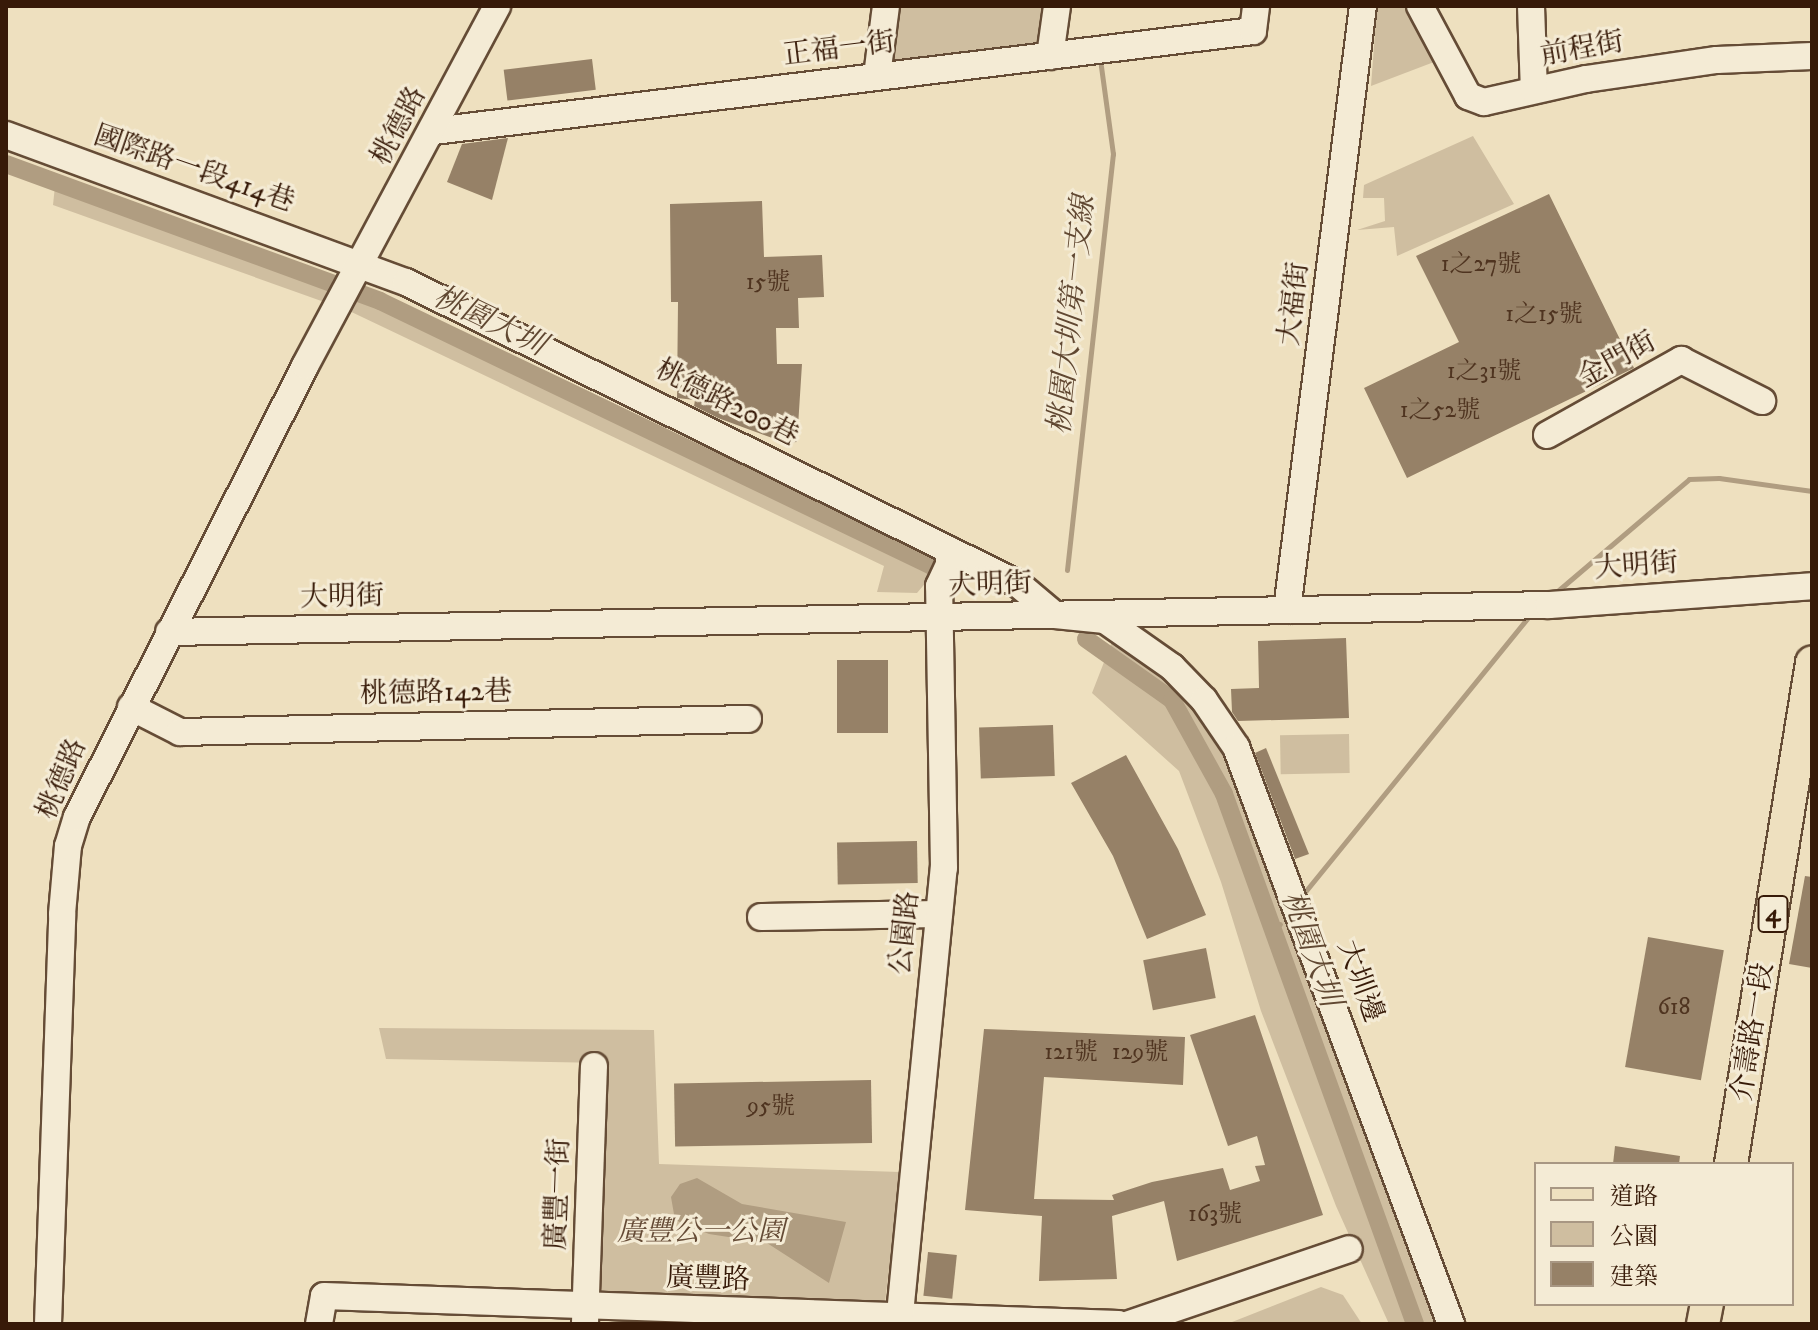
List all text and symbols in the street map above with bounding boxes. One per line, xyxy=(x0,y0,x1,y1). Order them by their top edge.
street label: 前程街 xyxy=(1538,25,1626,73)
street label: 正福一街 xyxy=(781,26,897,72)
street label: 桃德路 xyxy=(364,81,434,171)
street label: 國際路一段414巷 xyxy=(89,119,299,219)
water label: 桃園大圳第一支線 xyxy=(1043,194,1103,436)
house number: 1之27號 xyxy=(1441,251,1521,279)
street label: 大福街 xyxy=(1272,260,1316,348)
house number: 15號 xyxy=(746,269,790,297)
water label: 桃園大圳 xyxy=(427,280,551,364)
house number: 1之15號 xyxy=(1505,301,1583,329)
street label: 金門街 xyxy=(1572,325,1662,395)
street label: 桃德路200巷 xyxy=(650,353,804,453)
house number: 1之31號 xyxy=(1447,358,1521,386)
house number: 1之52號 xyxy=(1400,397,1480,425)
street label: 大明街 xyxy=(1593,546,1679,586)
street label: 大明街 xyxy=(947,567,1033,603)
street label: 大明街 xyxy=(300,579,384,615)
street label: 桃德路142巷 xyxy=(360,675,512,711)
street label: 桃德路 xyxy=(30,734,94,824)
water label: 桃園大圳 xyxy=(1273,886,1347,1012)
street label: 公園路 xyxy=(884,889,926,977)
road number: 4 xyxy=(1757,892,1789,936)
street label: 大圳邊 xyxy=(1330,936,1390,1026)
street label: 介壽路一段 xyxy=(1725,960,1781,1104)
house number: 618 xyxy=(1657,994,1691,1022)
house number: 121號 xyxy=(1044,1039,1098,1067)
house number: 129號 xyxy=(1112,1039,1168,1067)
house number: 95號 xyxy=(747,1093,795,1121)
street label: 廣豐一街 xyxy=(539,1137,577,1251)
legend xyxy=(1534,1162,1794,1306)
text: 道路 xyxy=(1610,1182,1658,1212)
house number: 163號 xyxy=(1188,1201,1242,1229)
park label: 廣豐公一公園 xyxy=(617,1215,785,1249)
text: 公園 xyxy=(1610,1222,1658,1252)
street label: 廣豐路 xyxy=(665,1261,751,1297)
text: 建築 xyxy=(1610,1262,1658,1292)

